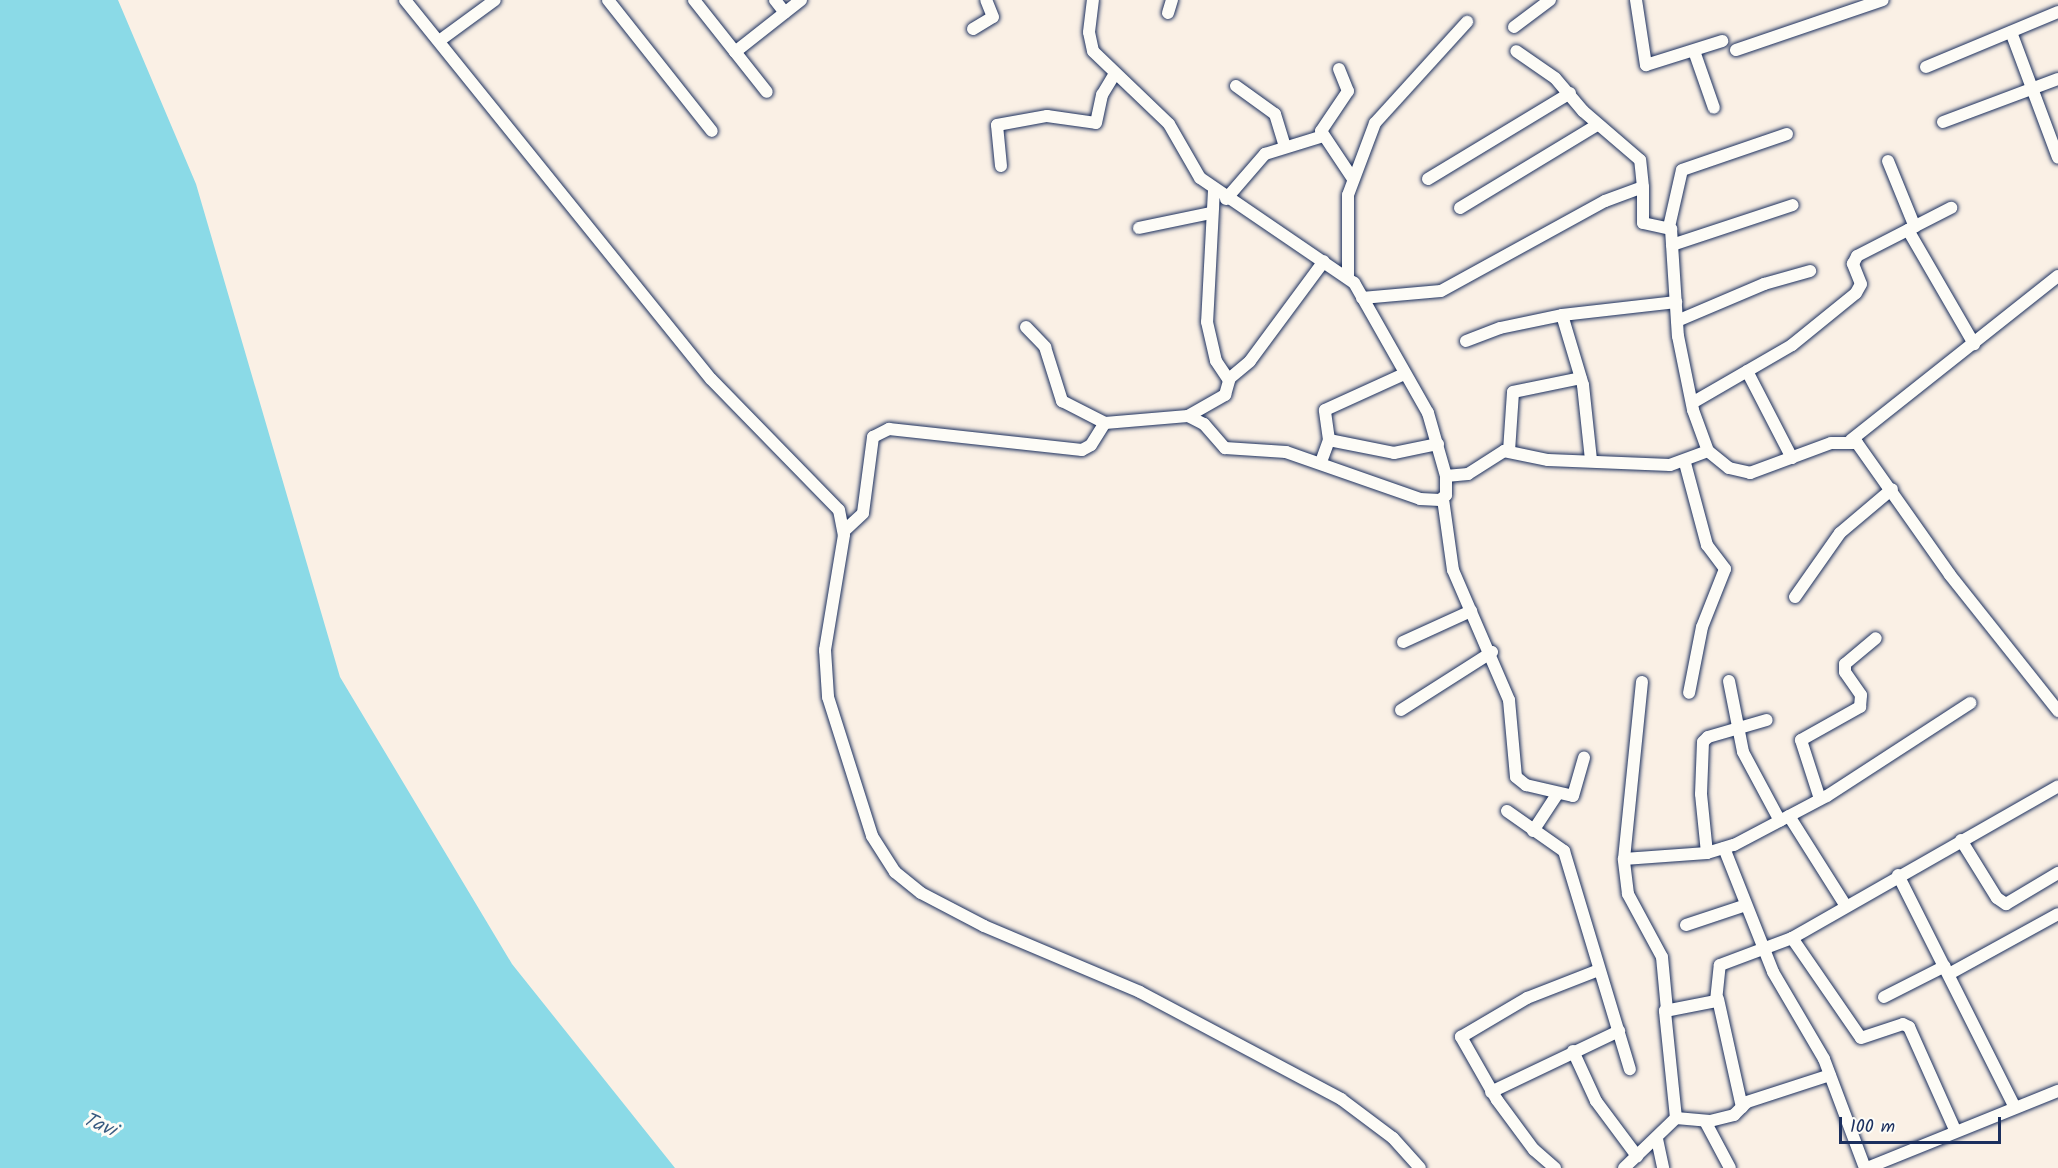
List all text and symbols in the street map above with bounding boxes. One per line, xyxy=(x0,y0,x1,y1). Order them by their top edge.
scale bar xyxy=(1842,1105,2004,1143)
water label: Tavi xyxy=(79,1108,119,1144)
text: 100 m xyxy=(1850,1113,1895,1142)

